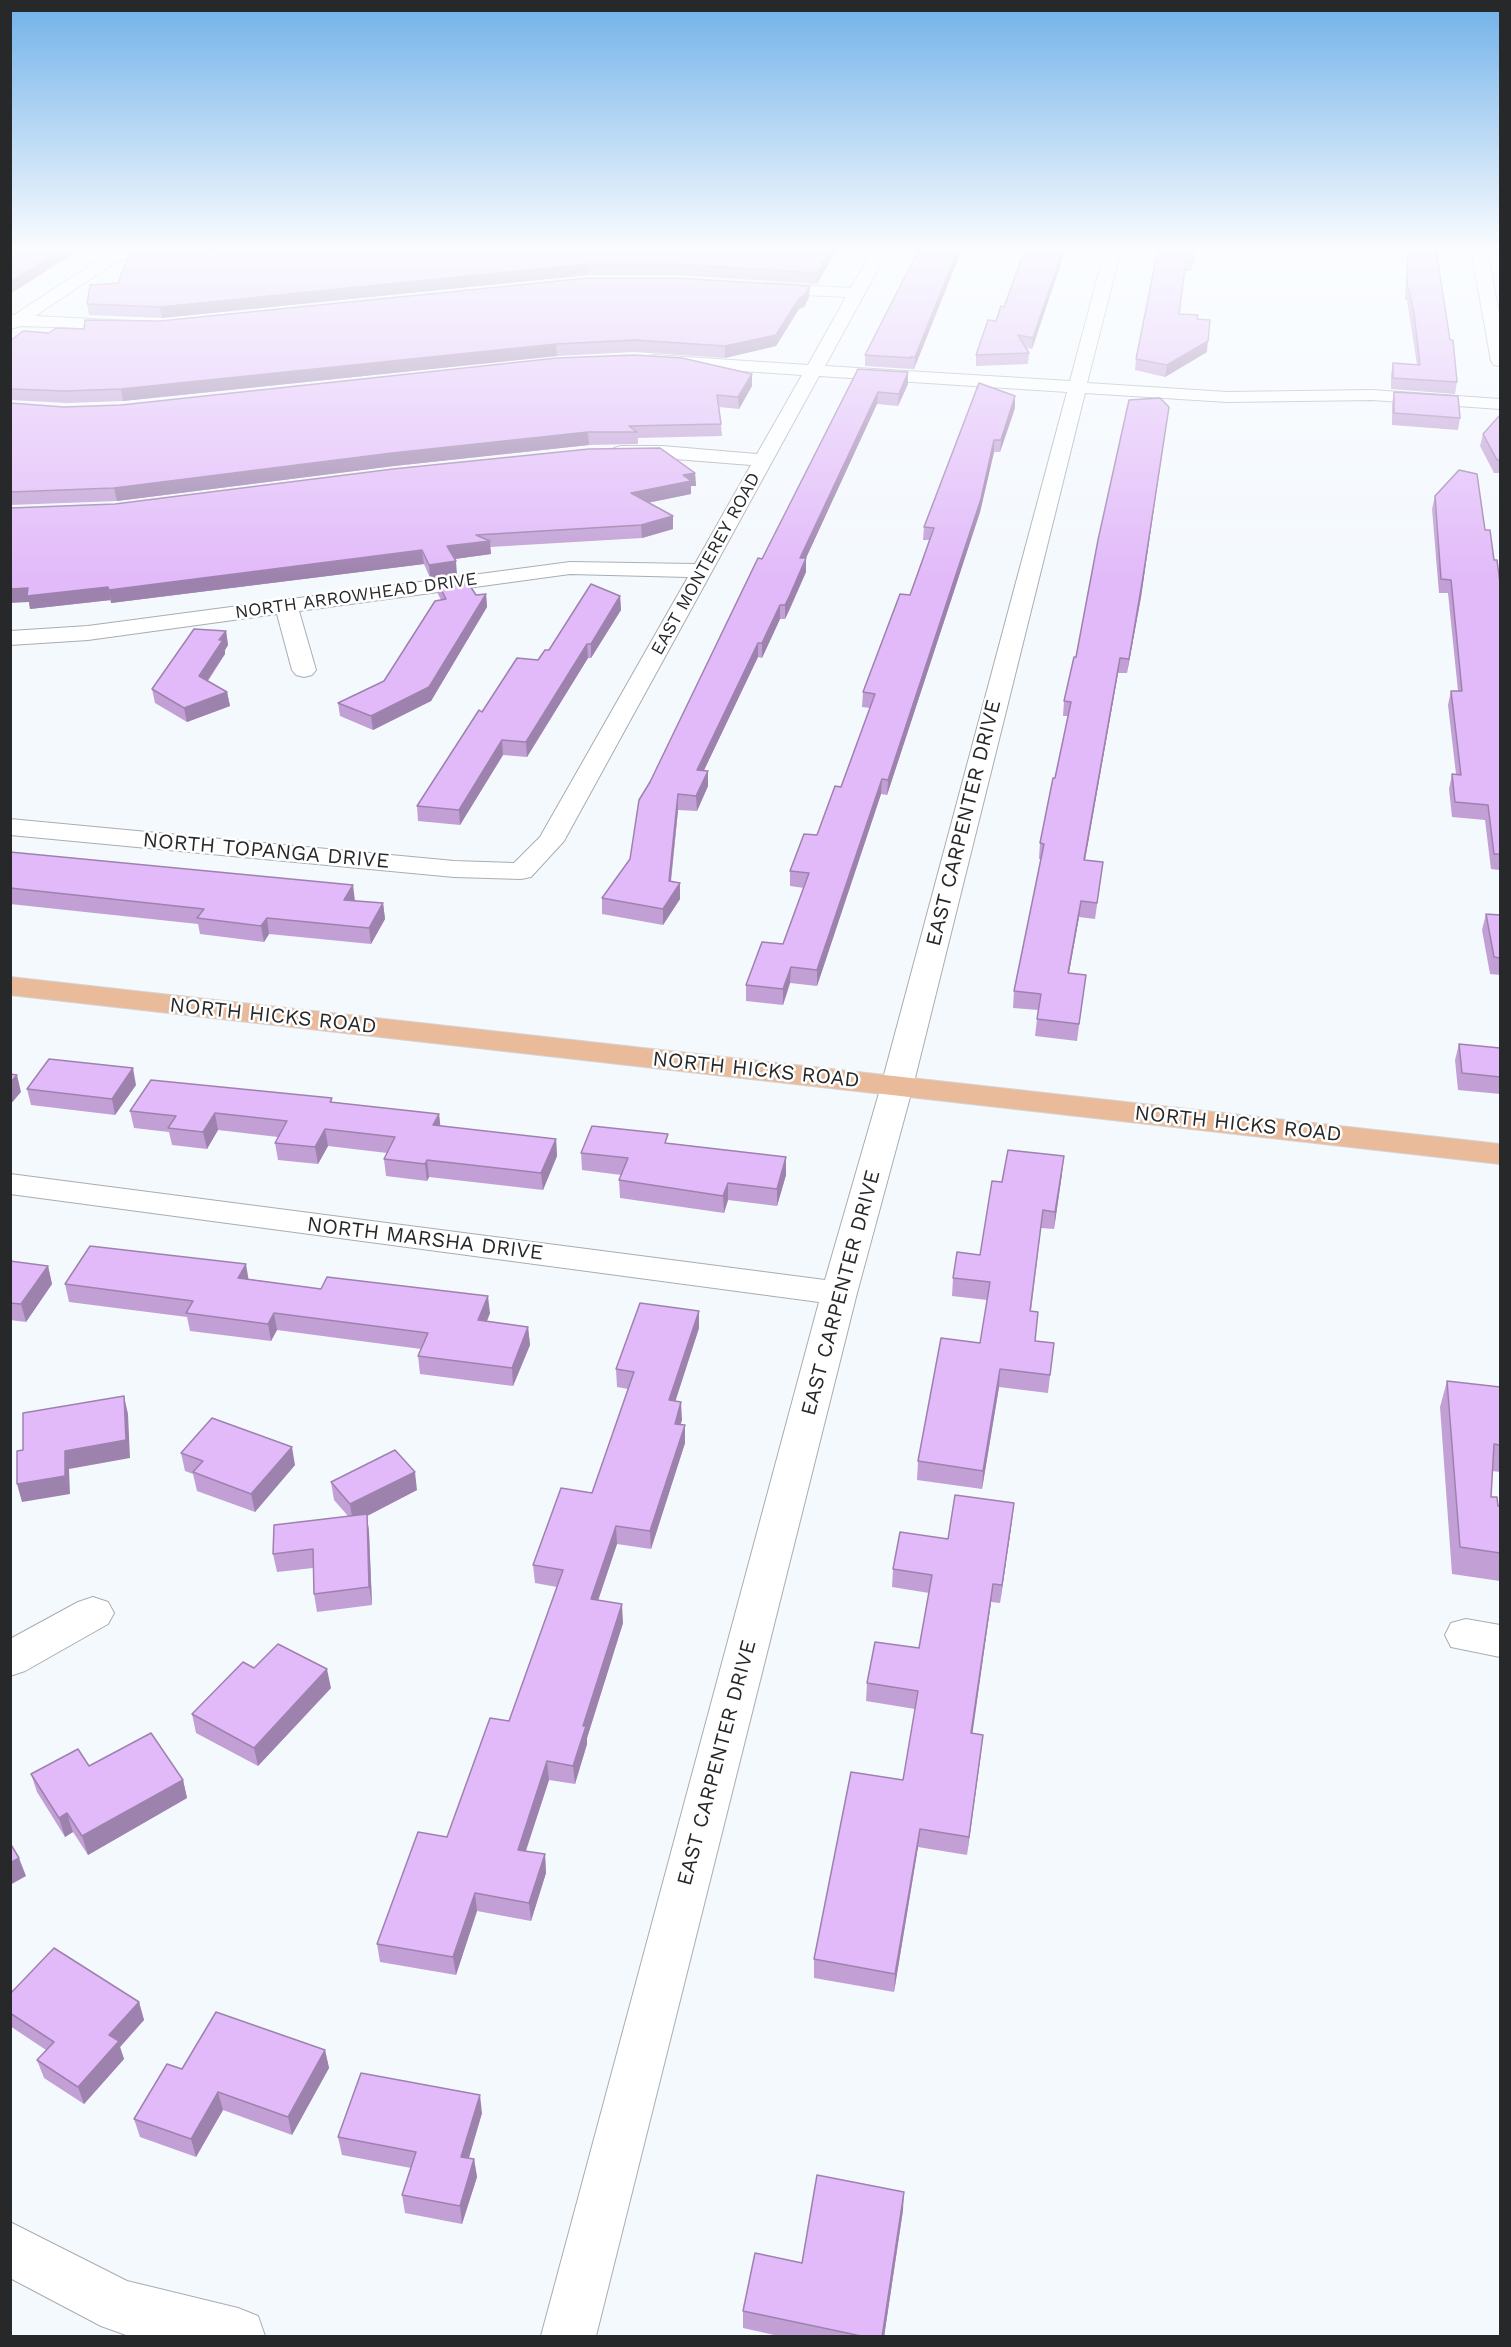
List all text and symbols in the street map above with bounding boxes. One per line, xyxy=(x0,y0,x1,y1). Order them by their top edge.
street label: EAST MONTEREY ROAD xyxy=(647,469,765,659)
street label: NORTH ARROWHEAD DRIVE xyxy=(234,568,478,624)
street label: EAST CARPENTER DRIVE xyxy=(921,697,1007,949)
street label: NORTH TOPANGA DRIVE xyxy=(142,828,390,874)
street label: NORTH HICKS ROAD xyxy=(168,993,378,1039)
street label: NORTH HICKS ROAD xyxy=(651,1047,861,1093)
street label: NORTH HICKS ROAD xyxy=(1133,1101,1343,1147)
street label: EAST CARPENTER DRIVE xyxy=(796,1167,886,1419)
street label: NORTH MARSHA DRIVE xyxy=(305,1212,545,1266)
street label: EAST CARPENTER DRIVE xyxy=(672,1637,762,1889)

